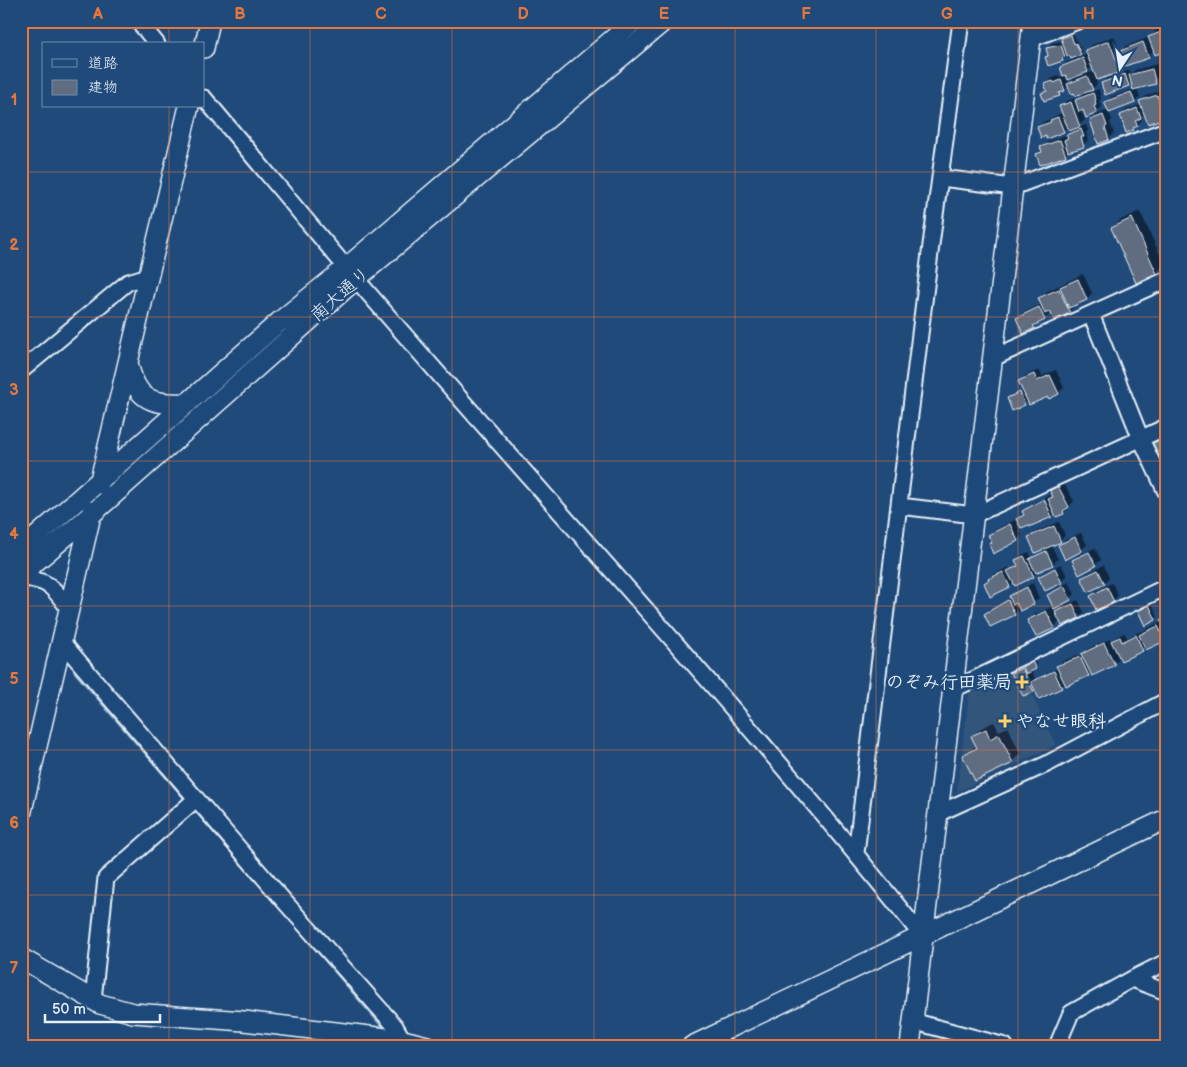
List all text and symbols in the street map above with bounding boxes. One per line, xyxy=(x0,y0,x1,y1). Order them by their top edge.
text: A xyxy=(92,5,103,24)
text: B xyxy=(234,5,246,24)
text: C xyxy=(375,5,387,24)
text: D xyxy=(517,5,529,24)
text: E xyxy=(659,5,669,24)
text: F xyxy=(801,5,811,24)
text: G xyxy=(941,5,953,24)
text: H xyxy=(1083,5,1095,24)
legend xyxy=(42,42,205,108)
north arrow xyxy=(1094,42,1144,92)
text: 道路 xyxy=(88,54,118,73)
text: N xyxy=(1110,71,1124,90)
text: 建物 xyxy=(88,78,118,97)
text: 1 xyxy=(11,91,17,110)
text: 2 xyxy=(9,236,19,255)
street label: 南大通り xyxy=(306,263,374,326)
text: 3 xyxy=(9,381,19,400)
text: 4 xyxy=(9,525,19,544)
text: 5 xyxy=(9,670,19,689)
place label: のぞみ行田薬局 xyxy=(886,672,1012,693)
marker: のぞみ行田薬局 xyxy=(1016,676,1028,688)
place label: やなせ眼科 xyxy=(1016,711,1106,732)
marker: やなせ眼科 xyxy=(998,714,1012,728)
text: 6 xyxy=(9,814,19,833)
text: 7 xyxy=(10,959,19,978)
scale bar xyxy=(45,992,160,1024)
text: 50 m xyxy=(52,1000,86,1019)

